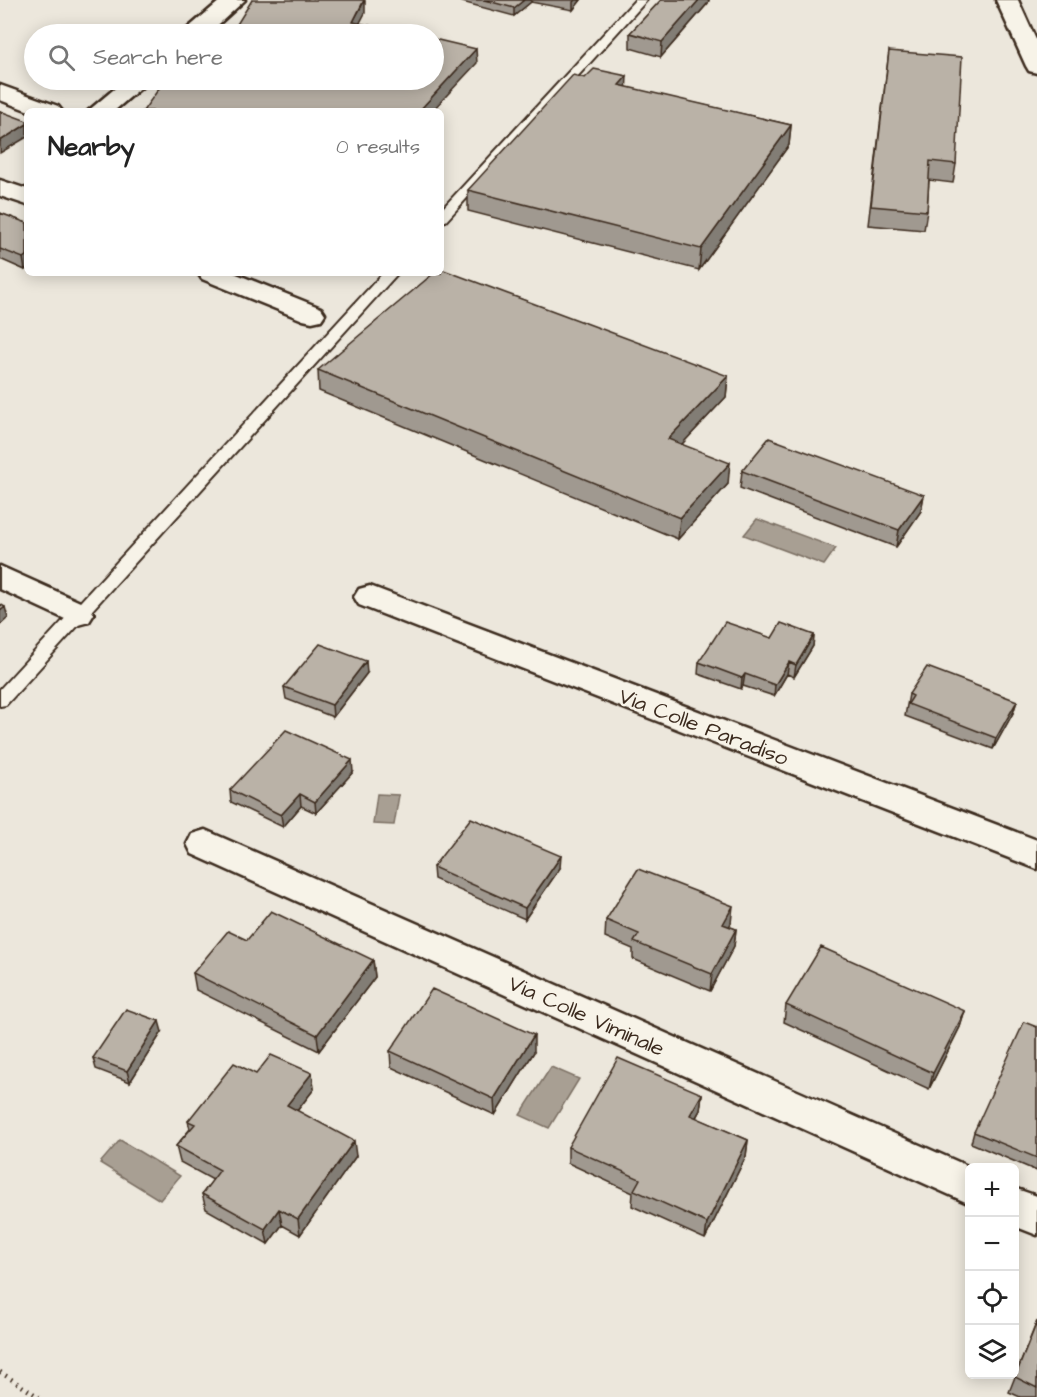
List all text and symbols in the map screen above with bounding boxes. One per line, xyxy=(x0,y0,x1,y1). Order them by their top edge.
search box xyxy=(24,24,444,90)
icon: search xyxy=(45,41,78,74)
text: Search here xyxy=(93,42,223,73)
text: Nearby xyxy=(48,129,135,165)
text: 0 results xyxy=(336,133,420,161)
street label: Via Colle Paradiso xyxy=(614,681,793,774)
street label: Via Colle Viminale xyxy=(503,968,669,1065)
map controls xyxy=(965,1163,1019,1379)
button: + xyxy=(965,1163,1019,1217)
button: − xyxy=(965,1217,1019,1271)
button: locate xyxy=(965,1271,1019,1325)
button: layers xyxy=(965,1325,1019,1379)

